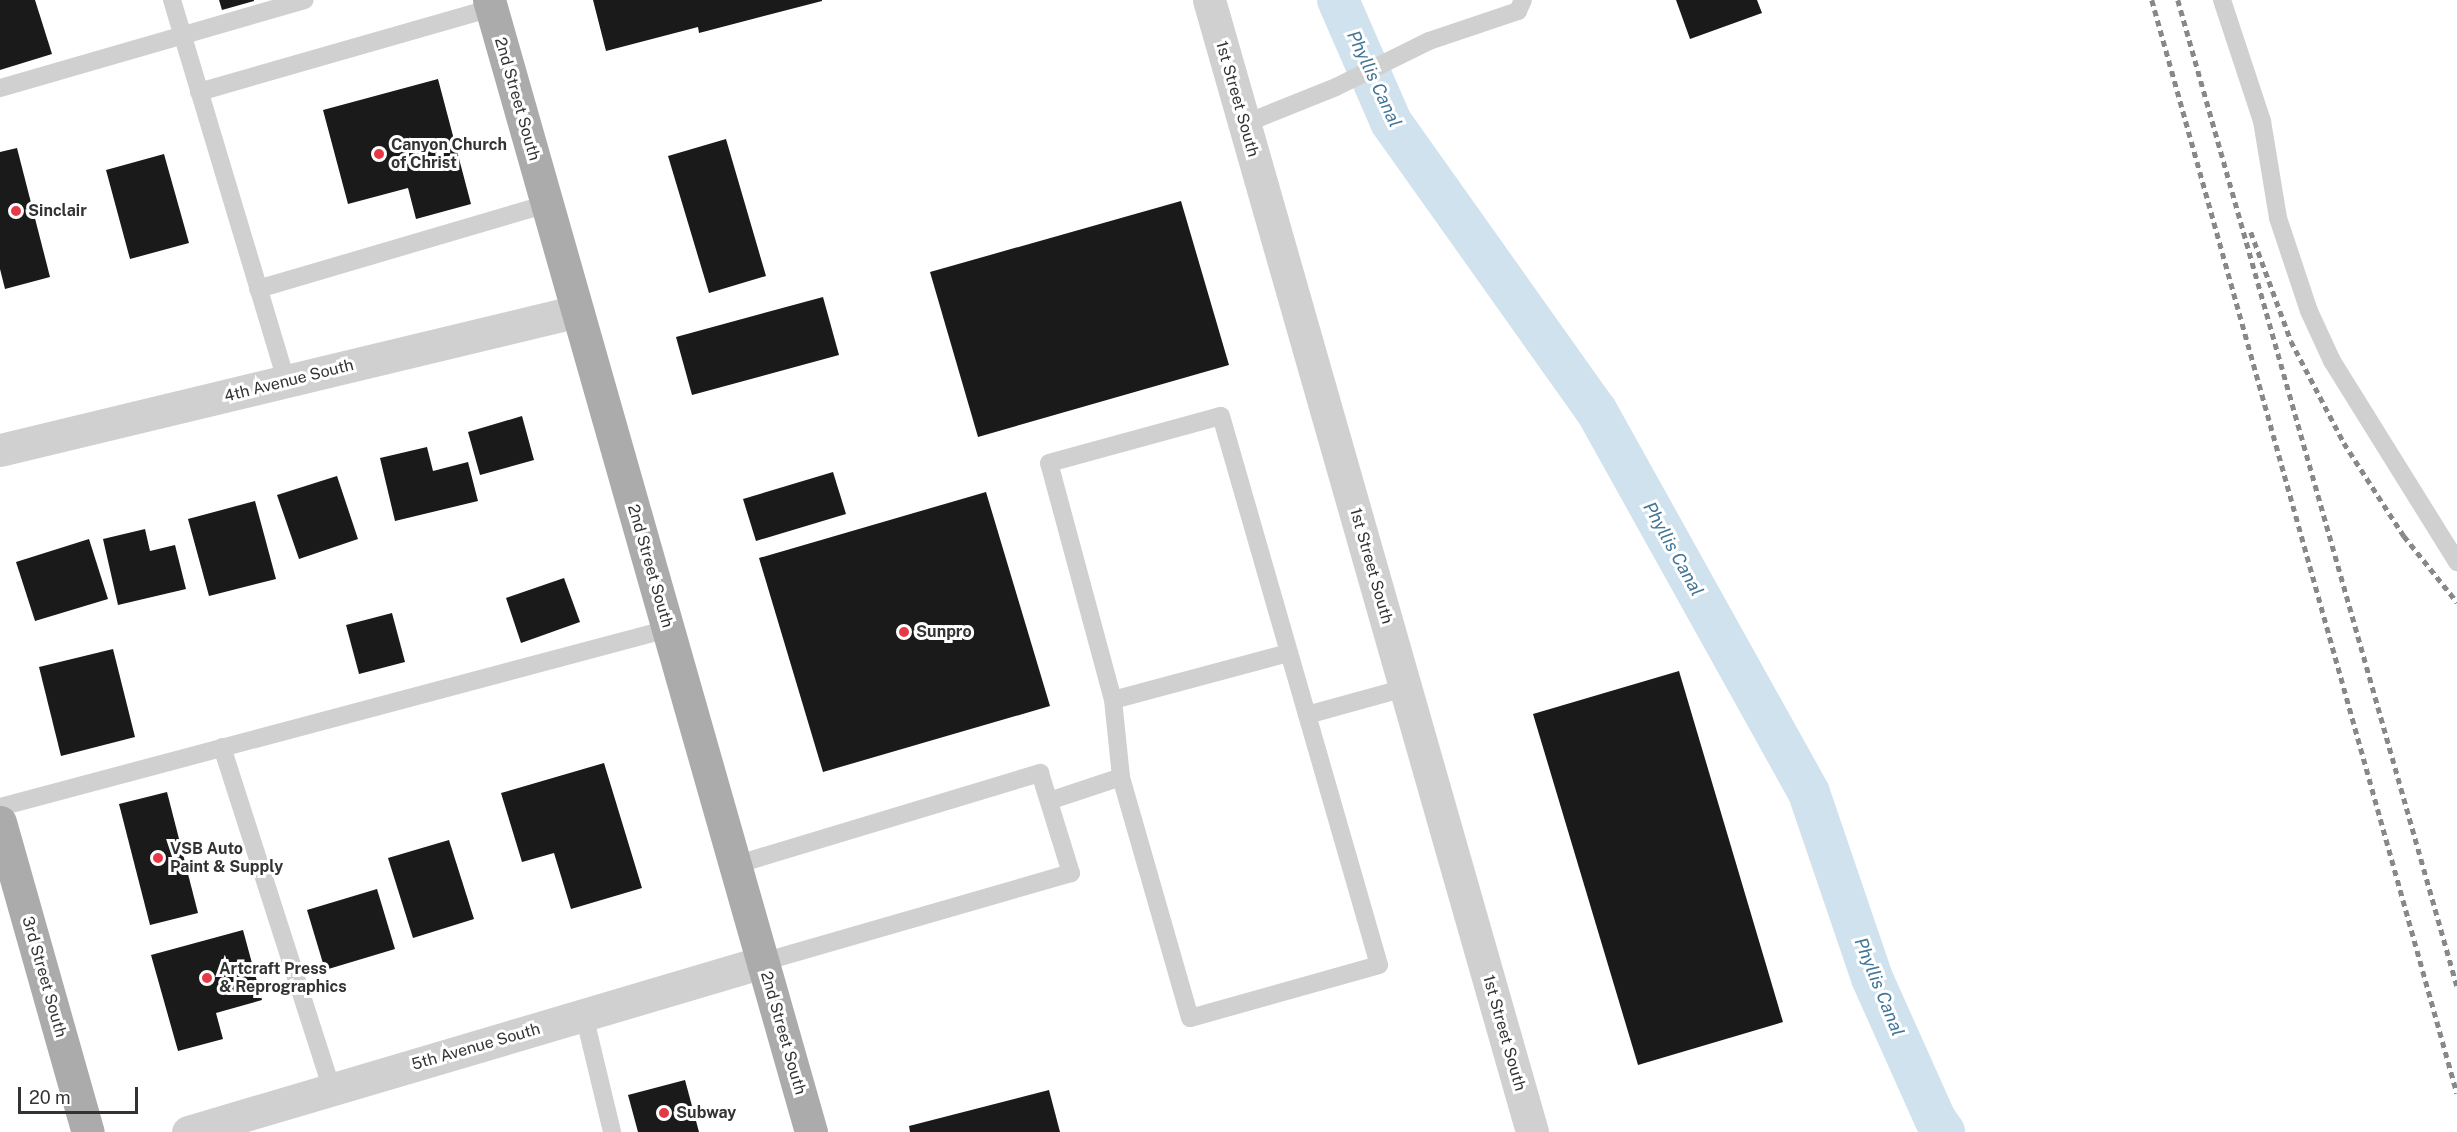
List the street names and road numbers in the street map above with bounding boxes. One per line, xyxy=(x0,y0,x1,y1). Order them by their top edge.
street label: 2nd Street South xyxy=(490,35,544,163)
street label: 1st Street South xyxy=(1211,39,1263,159)
street label: 4th Avenue South xyxy=(222,356,356,406)
street label: 2nd Street South xyxy=(623,502,677,630)
street label: 1st Street South xyxy=(1345,506,1397,626)
street label: 3rd Street South xyxy=(18,914,70,1040)
street label: 2nd Street South xyxy=(756,969,810,1097)
street label: 1st Street South xyxy=(1478,973,1530,1093)
street label: 5th Avenue South xyxy=(409,1019,543,1075)

